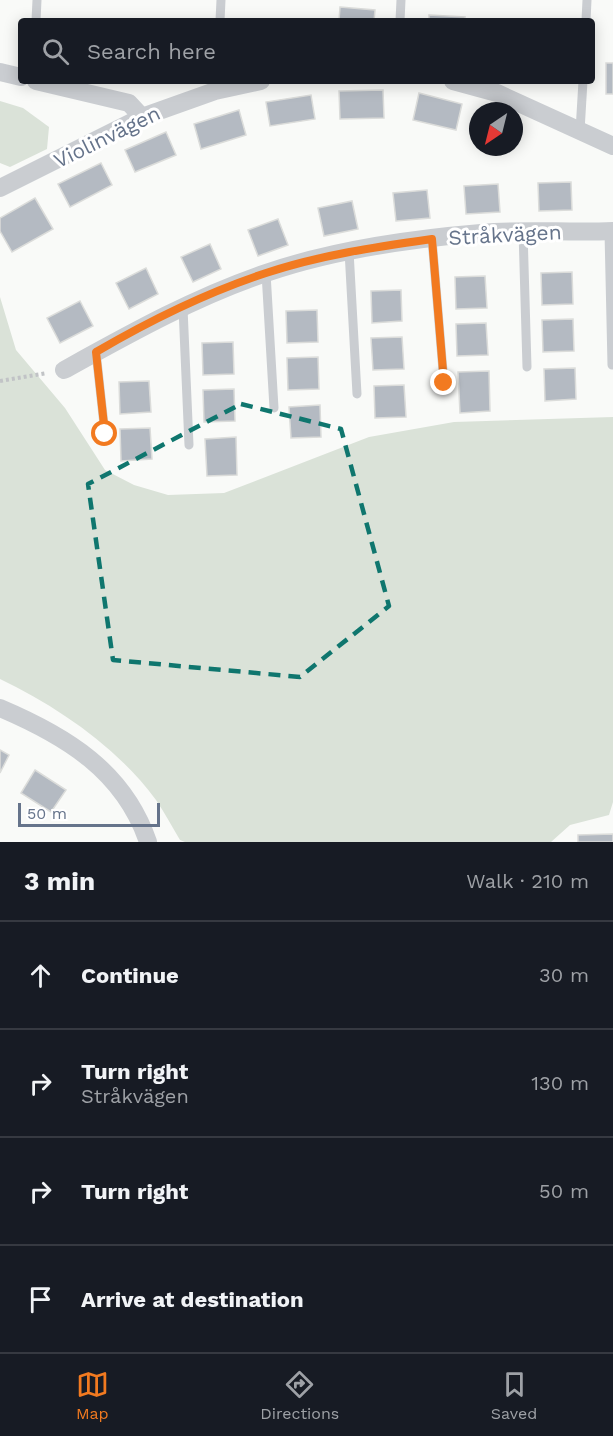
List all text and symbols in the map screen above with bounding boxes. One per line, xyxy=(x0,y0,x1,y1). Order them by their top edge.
search box xyxy=(18,18,595,84)
icon: search xyxy=(39,35,72,68)
text: Search here xyxy=(87,39,216,64)
street label: Violinvägen xyxy=(49,100,164,173)
north arrow xyxy=(469,102,523,156)
street label: Stråkvägen xyxy=(448,219,562,250)
route end xyxy=(430,369,456,395)
route start xyxy=(91,420,117,446)
scale bar xyxy=(18,800,160,828)
text: 50 m xyxy=(27,804,67,823)
text: 3 min xyxy=(24,866,95,896)
text: Walk · 210 m xyxy=(466,869,589,893)
icon: ahead xyxy=(24,959,57,992)
text: Continue xyxy=(81,963,179,988)
text: 30 m xyxy=(539,963,589,987)
text: Turn right xyxy=(81,1059,188,1084)
icon: right xyxy=(24,1067,57,1100)
text: 130 m xyxy=(531,1071,589,1095)
text: Stråkvägen xyxy=(81,1084,189,1108)
icon: right xyxy=(24,1175,57,1208)
text: Turn right xyxy=(81,1179,188,1204)
text: 50 m xyxy=(539,1179,589,1203)
icon: arrive xyxy=(24,1283,57,1316)
text: Arrive at destination xyxy=(81,1287,304,1312)
tab: Map xyxy=(76,1368,109,1423)
tab: Directions xyxy=(260,1368,339,1423)
tab: Saved xyxy=(491,1368,537,1423)

